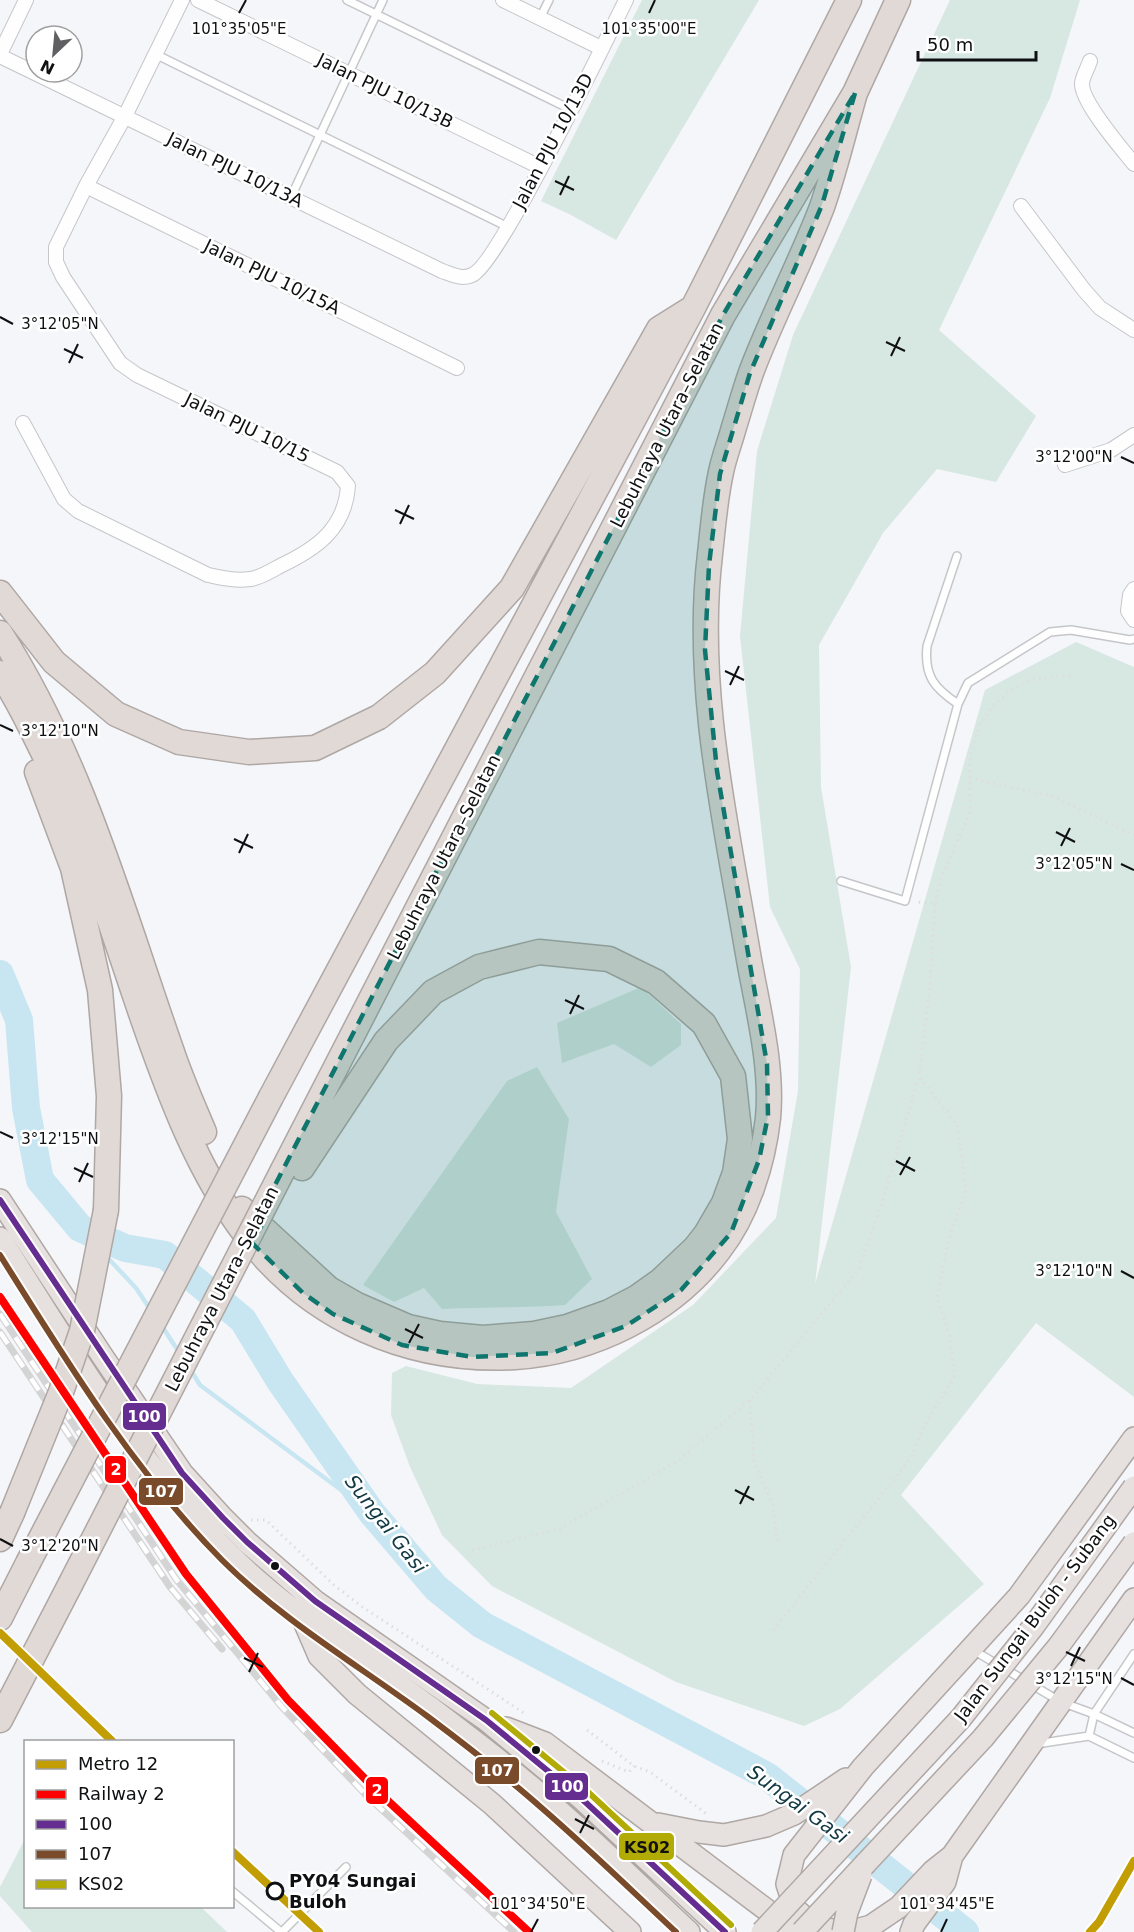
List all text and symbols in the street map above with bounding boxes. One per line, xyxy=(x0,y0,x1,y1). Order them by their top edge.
text: 101°35'05"E xyxy=(192,20,286,38)
text: 101°35'00"E xyxy=(602,20,696,38)
north arrow xyxy=(24,24,84,84)
scale bar xyxy=(918,24,1036,62)
text: 50 m xyxy=(927,34,973,55)
street label: Jalan PJU 10/13B xyxy=(313,48,457,133)
text: N xyxy=(37,56,58,79)
street label: Jalan PJU 10/13D xyxy=(508,69,597,213)
street label: Jalan PJU 10/13A xyxy=(163,127,307,212)
street label: Jalan PJU 10/15A xyxy=(200,234,344,319)
text: 3°12'05"N xyxy=(21,315,99,333)
street label: Lebuhraya Utara–Selatan xyxy=(606,319,728,531)
street label: Jalan PJU 10/15 xyxy=(180,388,313,467)
text: 3°12'00"N xyxy=(1035,448,1113,466)
text: 3°12'10"N xyxy=(21,722,99,740)
street label: Lebuhraya Utara–Selatan xyxy=(383,751,505,963)
text: 3°12'05"N xyxy=(1035,855,1113,873)
text: 3°12'15"N xyxy=(21,1130,99,1148)
street label: Lebuhraya Utara–Selatan xyxy=(161,1183,283,1395)
text: 3°12'10"N xyxy=(1035,1262,1113,1280)
line badge: 100 xyxy=(122,1402,167,1431)
text: 100 xyxy=(127,1407,161,1426)
line badge: 2 xyxy=(104,1455,127,1484)
text: 2 xyxy=(110,1460,122,1479)
water label: Sungai Gasi xyxy=(340,1470,432,1578)
line badge: 107 xyxy=(138,1477,184,1506)
text: 107 xyxy=(144,1482,178,1501)
street label: Jalan Sungai Buloh - Subang xyxy=(949,1510,1119,1726)
text: 3°12'20"N xyxy=(21,1537,99,1555)
unlabelled marker xyxy=(269,1560,281,1572)
text: 3°12'15"N xyxy=(1035,1670,1113,1688)
legend xyxy=(24,1740,234,1908)
unlabelled marker xyxy=(530,1744,542,1756)
text: Metro 12 xyxy=(78,1753,158,1774)
line badge: 107 xyxy=(474,1756,520,1785)
water label: Sungai Gasi xyxy=(743,1759,853,1849)
text: 107 xyxy=(480,1761,514,1780)
line badge: 100 xyxy=(544,1772,589,1801)
line badge: 2 xyxy=(365,1776,389,1805)
text: 100 xyxy=(550,1777,584,1796)
text: 2 xyxy=(371,1781,383,1800)
text: Railway 2 xyxy=(78,1783,165,1804)
text: 100 xyxy=(78,1813,112,1834)
line badge: KS02 xyxy=(618,1832,675,1861)
text: KS02 xyxy=(624,1838,670,1857)
text: 107 xyxy=(78,1843,112,1864)
place label: PY04 Sungai Buloh xyxy=(289,1870,416,1912)
text: KS02 xyxy=(78,1873,124,1894)
marker: PY04 Sungai Buloh xyxy=(266,1882,284,1900)
text: 101°34'50"E xyxy=(491,1895,585,1913)
text: 101°34'45"E xyxy=(900,1895,994,1913)

